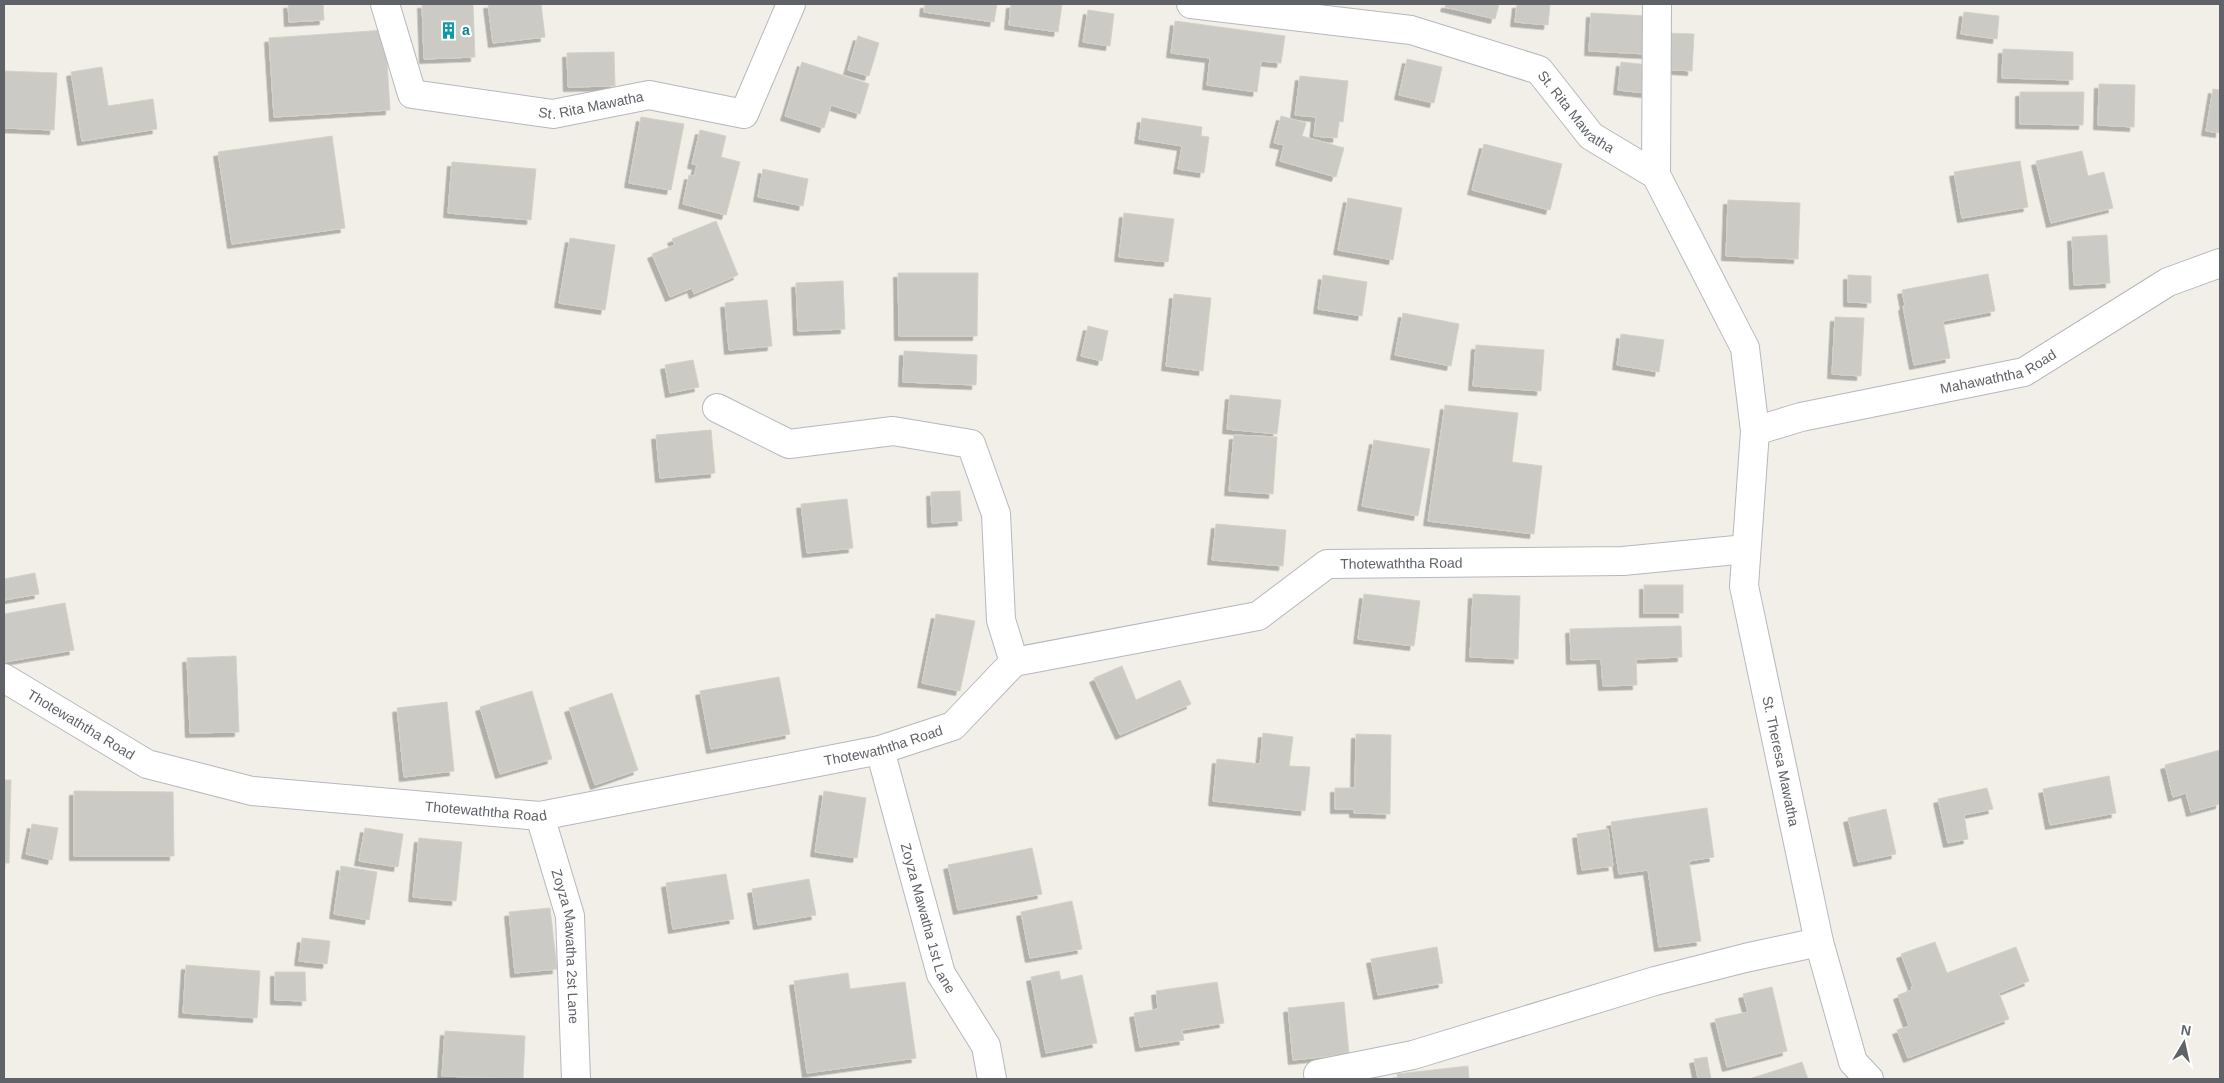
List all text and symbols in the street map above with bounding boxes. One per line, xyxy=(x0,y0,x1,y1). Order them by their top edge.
building icon: a xyxy=(438,20,458,40)
place label: a xyxy=(462,22,470,38)
street label: St. Rita Mawatha xyxy=(1535,67,1617,156)
street label: St. Rita Mawatha xyxy=(537,88,645,122)
street label: Mahawaththa Road xyxy=(1939,346,2059,397)
street label: Thotewaththa Road xyxy=(1340,555,1463,572)
street label: Thotewaththa Road xyxy=(25,686,138,763)
street label: St. Theresa Mawatha xyxy=(1759,694,1802,828)
street label: Thotewaththa Road xyxy=(823,722,945,769)
street label: Thotewaththa Road xyxy=(424,798,548,824)
street label: Zoyza Mawatha 1st Lane xyxy=(898,841,959,996)
street label: Zoyza Mawatha 2st Lane xyxy=(548,867,582,1024)
north arrow xyxy=(2159,1018,2209,1068)
text: N xyxy=(2180,1021,2192,1039)

